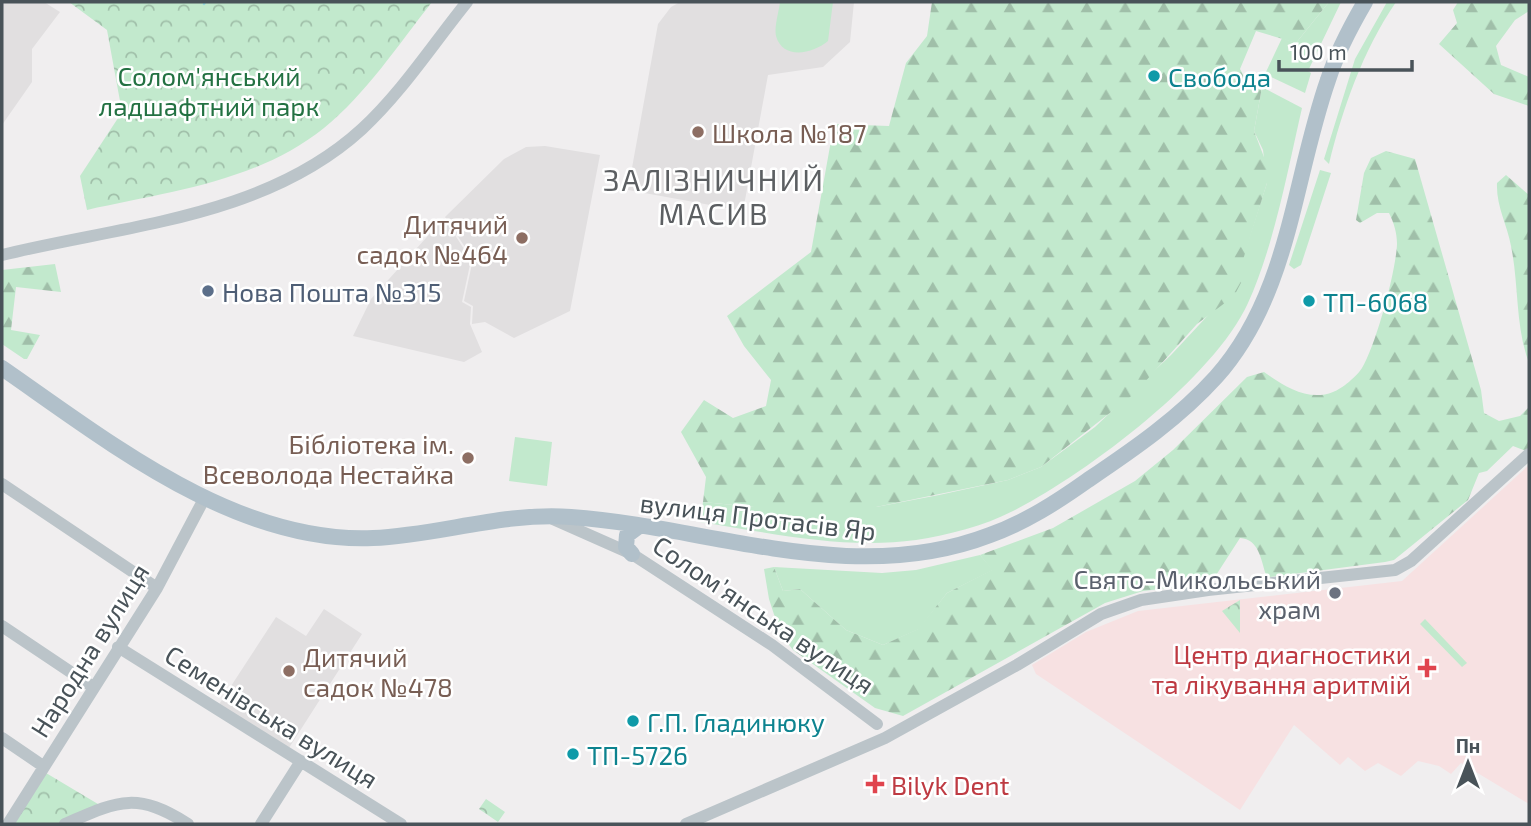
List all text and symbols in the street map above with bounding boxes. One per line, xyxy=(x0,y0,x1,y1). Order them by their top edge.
scale bar xyxy=(1279,28,1412,72)
text: 100 m xyxy=(1290,39,1347,64)
park label: Солом'янський ладшафтний парк xyxy=(99,60,319,121)
place label: Свобода xyxy=(1168,61,1271,92)
marker: Свобода xyxy=(1146,68,1162,84)
place label: Школа №187 xyxy=(712,117,867,148)
marker: Школа №187 xyxy=(690,124,706,140)
district label: ЗАЛІЗНИЧНИЙ МАСИВ xyxy=(603,161,825,231)
place label: Дитячий садок №464 xyxy=(356,208,508,269)
marker: Дитячий садок №464 xyxy=(514,230,530,246)
place label: Нова Пошта №315 xyxy=(222,276,441,307)
marker: Нова Пошта №315 xyxy=(200,283,216,299)
place label: ТП-6068 xyxy=(1323,286,1428,317)
marker: ТП-6068 xyxy=(1301,293,1317,309)
place label: Бібліотека ім. Всеволода Нестайка xyxy=(203,428,454,489)
marker: Бібліотека ім. Всеволода Нестайка xyxy=(460,450,476,466)
street label: вулиця Протасів Яр xyxy=(638,486,878,547)
street label: Соломʼянська вулиця xyxy=(647,528,880,700)
street label: Народна вулиця xyxy=(23,558,156,743)
place label: Свято-Микольський храм xyxy=(1073,563,1321,624)
marker: Свято-Микольський храм xyxy=(1327,585,1343,601)
street label: Семенівська вулиця xyxy=(159,638,384,795)
place label: Центр диагностики та лікування аритмій xyxy=(1152,638,1411,700)
place label: Дитячий садок №478 xyxy=(303,641,453,702)
marker: Центр диагностики та лікування аритмій xyxy=(1417,658,1437,678)
marker: Дитячий садок №478 xyxy=(281,663,297,679)
place label: Г.П. Гладинюку xyxy=(647,706,825,738)
marker: Г.П. Гладинюку xyxy=(625,713,641,729)
north arrow xyxy=(1433,728,1503,798)
text: Пн xyxy=(1456,734,1480,757)
place label: ТП-5726 xyxy=(587,739,688,770)
marker: ТП-5726 xyxy=(565,746,581,762)
place label: Bilyk Dent xyxy=(891,769,1010,800)
marker: Bilyk Dent xyxy=(865,774,885,794)

